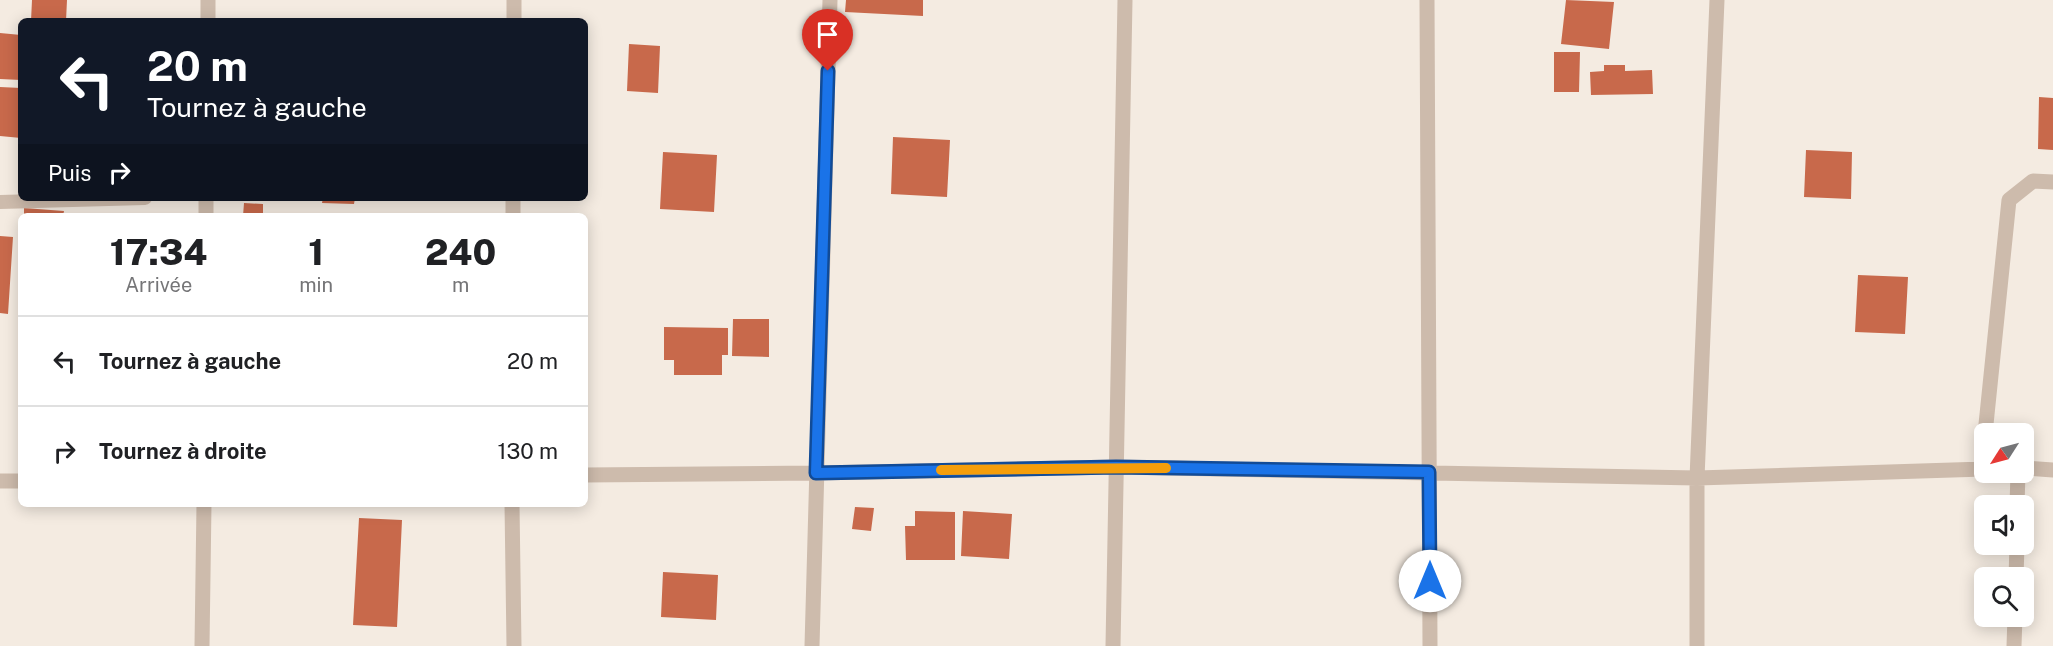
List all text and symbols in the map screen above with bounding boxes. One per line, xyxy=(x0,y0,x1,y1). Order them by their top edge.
pin xyxy=(802,9,853,71)
icon: arrive xyxy=(811,18,844,51)
text: 20 m xyxy=(147,41,248,90)
icon: left xyxy=(48,42,126,120)
text: Tournez à gauche xyxy=(147,91,367,123)
icon: right xyxy=(103,156,136,189)
text: Puis xyxy=(48,160,91,186)
text: 17:34 xyxy=(110,231,207,273)
text: 1 xyxy=(308,231,324,273)
text: 240 xyxy=(425,231,496,273)
text: Arrivée xyxy=(125,273,192,297)
text: min xyxy=(299,273,333,297)
text: m xyxy=(452,273,469,297)
icon: left xyxy=(48,345,81,378)
text: Tournez à gauche xyxy=(99,348,281,374)
text: 20 m xyxy=(507,348,558,374)
north arrow xyxy=(1974,423,2034,483)
map controls xyxy=(1974,423,2034,627)
icon: right xyxy=(48,435,81,468)
text: Tournez à droite xyxy=(99,438,267,464)
text: 130 m xyxy=(497,438,558,464)
button: sound xyxy=(1974,495,2034,555)
position arrow xyxy=(1398,549,1462,613)
button: search xyxy=(1974,567,2034,627)

